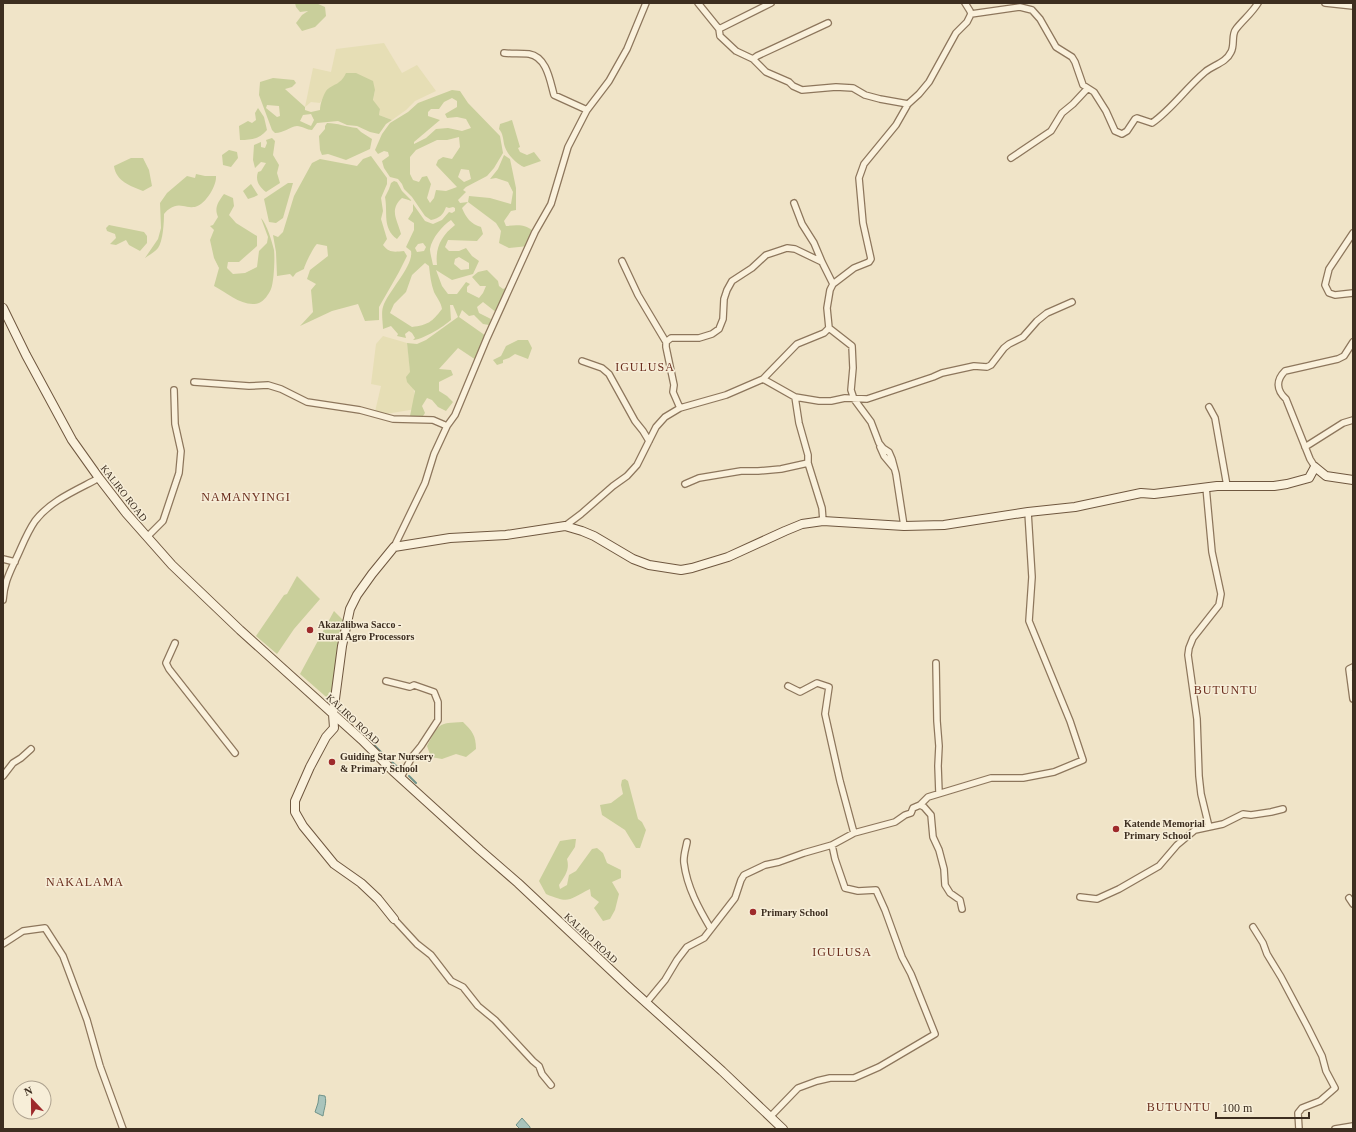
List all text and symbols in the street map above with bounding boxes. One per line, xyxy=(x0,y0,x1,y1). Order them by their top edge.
district label: IGULUSA xyxy=(615,360,675,374)
street label: KALIRO ROAD xyxy=(99,463,149,523)
district label: NAMANYINGI xyxy=(201,490,291,504)
place label: Akazalibwa Sacco - Rural Agro Processors xyxy=(318,619,414,642)
marker: Akazalibwa Sacco - Rural Agro Processors xyxy=(305,625,315,635)
district label: BUTUNTU xyxy=(1194,683,1258,697)
street label: KALIRO ROAD xyxy=(324,692,382,746)
place label: Guiding Star Nursery & Primary School xyxy=(340,751,433,774)
marker: Guiding Star Nursery & Primary School xyxy=(327,757,337,767)
place label: Katende Memorial Primary School xyxy=(1124,818,1205,841)
marker: Katende Memorial Primary School xyxy=(1111,824,1121,834)
district label: NAKALAMA xyxy=(46,875,124,889)
marker: Primary School xyxy=(748,907,758,917)
place label: Primary School xyxy=(761,907,828,918)
street label: KALIRO ROAD xyxy=(562,911,620,965)
district label: IGULUSA xyxy=(812,945,872,959)
north arrow xyxy=(12,1080,52,1120)
text: N xyxy=(22,1084,34,1098)
scale bar xyxy=(1216,1094,1309,1120)
district label: BUTUNTU xyxy=(1147,1100,1211,1114)
text: 100 m xyxy=(1222,1101,1253,1115)

